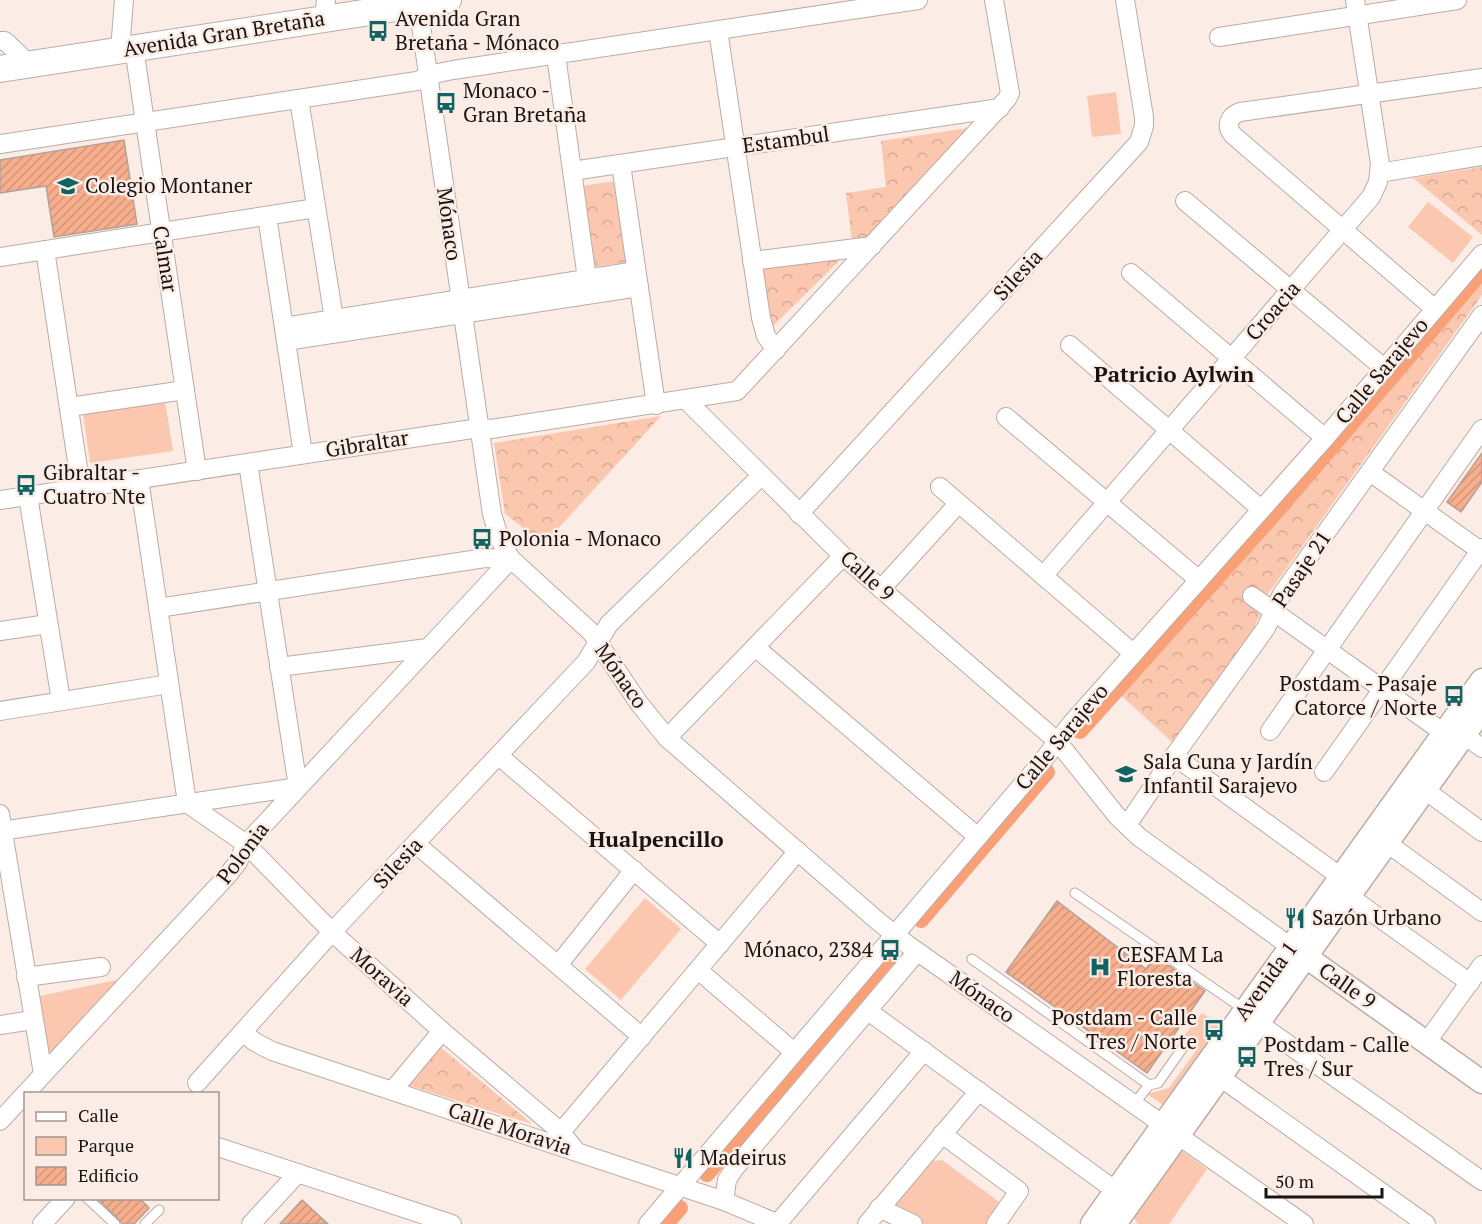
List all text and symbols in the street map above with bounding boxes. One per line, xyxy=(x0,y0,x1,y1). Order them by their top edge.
street label: Avenida Gran Bretaña xyxy=(121,3,327,63)
place label: Avenida Gran Bretaña - Mónaco xyxy=(395,4,559,56)
bus stop icon: Avenida Gran Bretaña - Mónaco xyxy=(366,19,390,43)
place label: Monaco - Gran Bretaña xyxy=(463,76,587,128)
bus stop icon: Monaco - Gran Bretaña xyxy=(434,91,458,115)
street label: Estambul xyxy=(741,119,831,159)
place label: Colegio Montaner xyxy=(85,171,252,199)
school or university icon: Colegio Montaner xyxy=(56,174,80,198)
street label: Mónaco xyxy=(431,185,469,262)
street label: Calmar xyxy=(147,223,185,294)
street label: Silesia xyxy=(986,242,1048,306)
street label: Croacia xyxy=(1239,274,1306,346)
street label: Calle Sarajevo xyxy=(1328,311,1434,430)
district label: Patricio Aylwin xyxy=(1094,359,1254,388)
street label: Gibraltar xyxy=(323,423,410,463)
place label: Gibraltar - Cuatro Nte xyxy=(43,458,145,510)
bus stop icon: Gibraltar - Cuatro Nte xyxy=(14,473,38,497)
place label: Polonia - Monaco xyxy=(499,524,661,552)
street label: Pasaje 21 xyxy=(1265,525,1337,612)
bus stop icon: Polonia - Monaco xyxy=(470,527,494,551)
street label: Calle 9 xyxy=(835,544,901,607)
street label: Mónaco xyxy=(589,637,654,714)
place label: Postdam - Pasaje Catorce / Norte xyxy=(1279,669,1437,721)
street label: Calle Sarajevo xyxy=(1008,677,1114,796)
bus stop icon: Postdam - Pasaje Catorce / Norte xyxy=(1442,684,1466,708)
place label: Sala Cuna y Jardín Infantil Sarajevo xyxy=(1143,747,1313,799)
school or university icon: Sala Cuna y Jardín Infantil Sarajevo xyxy=(1114,762,1138,786)
street label: Polonia xyxy=(210,815,275,889)
district label: Hualpencillo xyxy=(588,824,724,853)
street label: Silesia xyxy=(366,830,428,894)
place label: Sazón Urbano xyxy=(1312,903,1441,931)
restaurant icon: Sazón Urbano xyxy=(1283,906,1307,930)
place label: Mónaco, 2384 xyxy=(744,935,874,963)
street label: Avenida 1 xyxy=(1227,935,1303,1025)
bus stop icon: Mónaco, 2384 xyxy=(878,938,902,962)
street label: Moravia xyxy=(345,940,421,1012)
place label: CESFAM La Floresta xyxy=(1117,940,1224,992)
hospital icon: CESFAM La Floresta xyxy=(1088,955,1112,979)
street label: Calle 9 xyxy=(1313,955,1382,1015)
street label: Mónaco xyxy=(944,964,1021,1029)
place label: Postdam - Calle Tres / Norte xyxy=(1051,1003,1197,1055)
bus stop icon: Postdam - Calle Tres / Norte xyxy=(1202,1018,1226,1042)
place label: Postdam - Calle Tres / Sur xyxy=(1264,1030,1410,1082)
bus stop icon: Postdam - Calle Tres / Sur xyxy=(1235,1045,1259,1069)
legend xyxy=(24,1092,219,1200)
street label: Calle Moravia xyxy=(445,1095,576,1161)
text: Calle xyxy=(78,1103,119,1127)
text: Parque xyxy=(78,1133,134,1157)
place label: Madeirus xyxy=(700,1143,787,1171)
restaurant icon: Madeirus xyxy=(671,1146,695,1170)
scale bar xyxy=(1266,1161,1382,1199)
text: Edificio xyxy=(78,1163,138,1187)
text: 50 m xyxy=(1275,1169,1315,1193)

